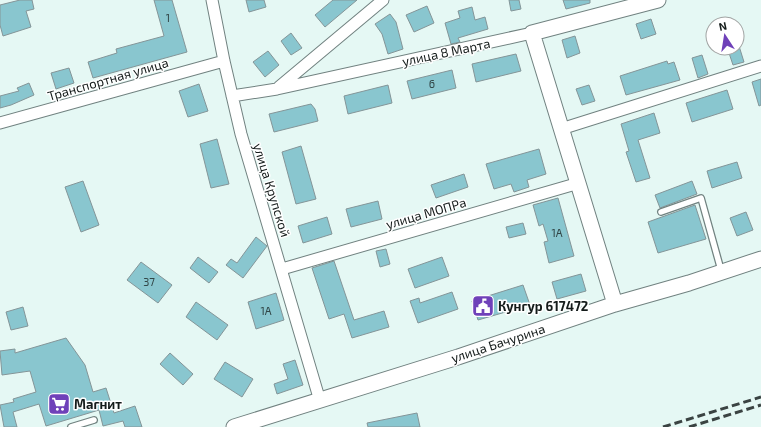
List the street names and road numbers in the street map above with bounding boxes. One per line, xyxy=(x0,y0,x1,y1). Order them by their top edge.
street label: улица 8 Марта xyxy=(400,35,492,69)
street label: Транспортная улица xyxy=(46,54,170,104)
street label: улица Крупской xyxy=(250,141,294,239)
street label: улица МОПРа xyxy=(384,194,468,232)
street label: улица Бачурина xyxy=(449,320,547,366)

